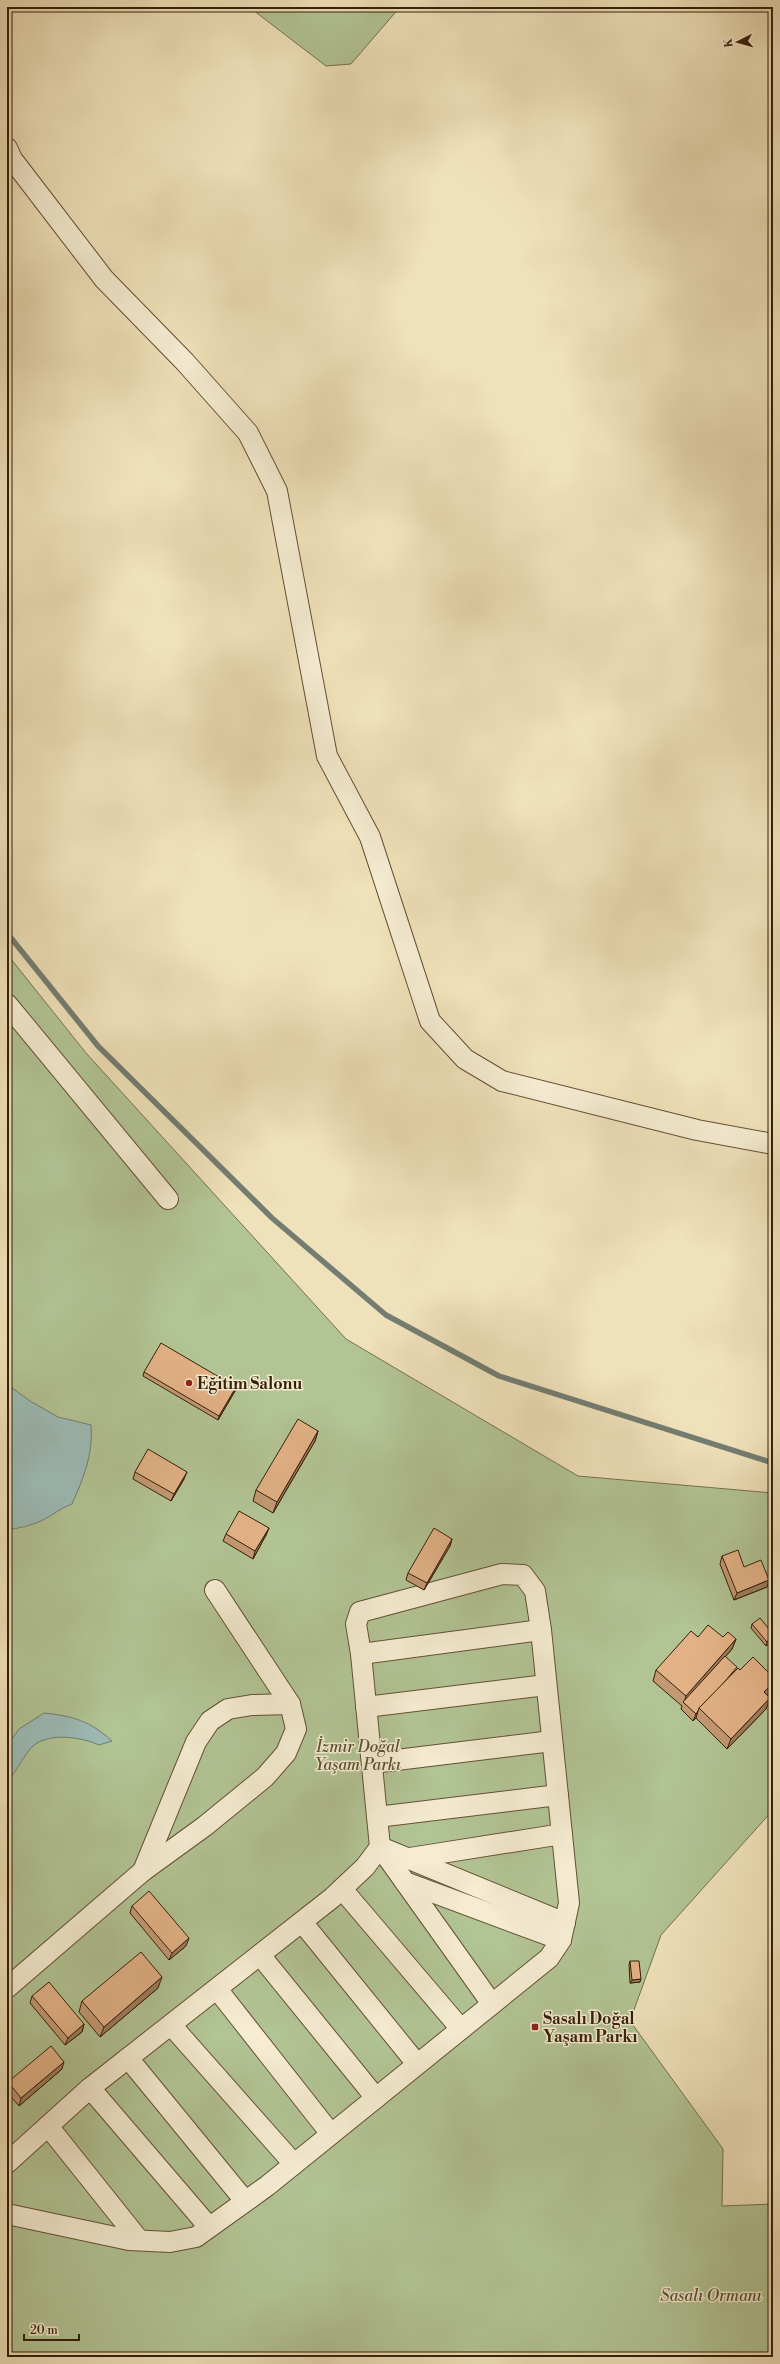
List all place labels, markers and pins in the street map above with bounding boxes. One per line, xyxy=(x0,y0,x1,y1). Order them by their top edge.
place label: Eğitim Salonu xyxy=(197,1374,302,1394)
marker: Eğitim Salonu xyxy=(184,1378,194,1388)
place label: Sasalı Doğal Yaşam Parkı xyxy=(543,2009,637,2047)
marker: Sasalı Doğal Yaşam Parkı xyxy=(530,2022,540,2032)

